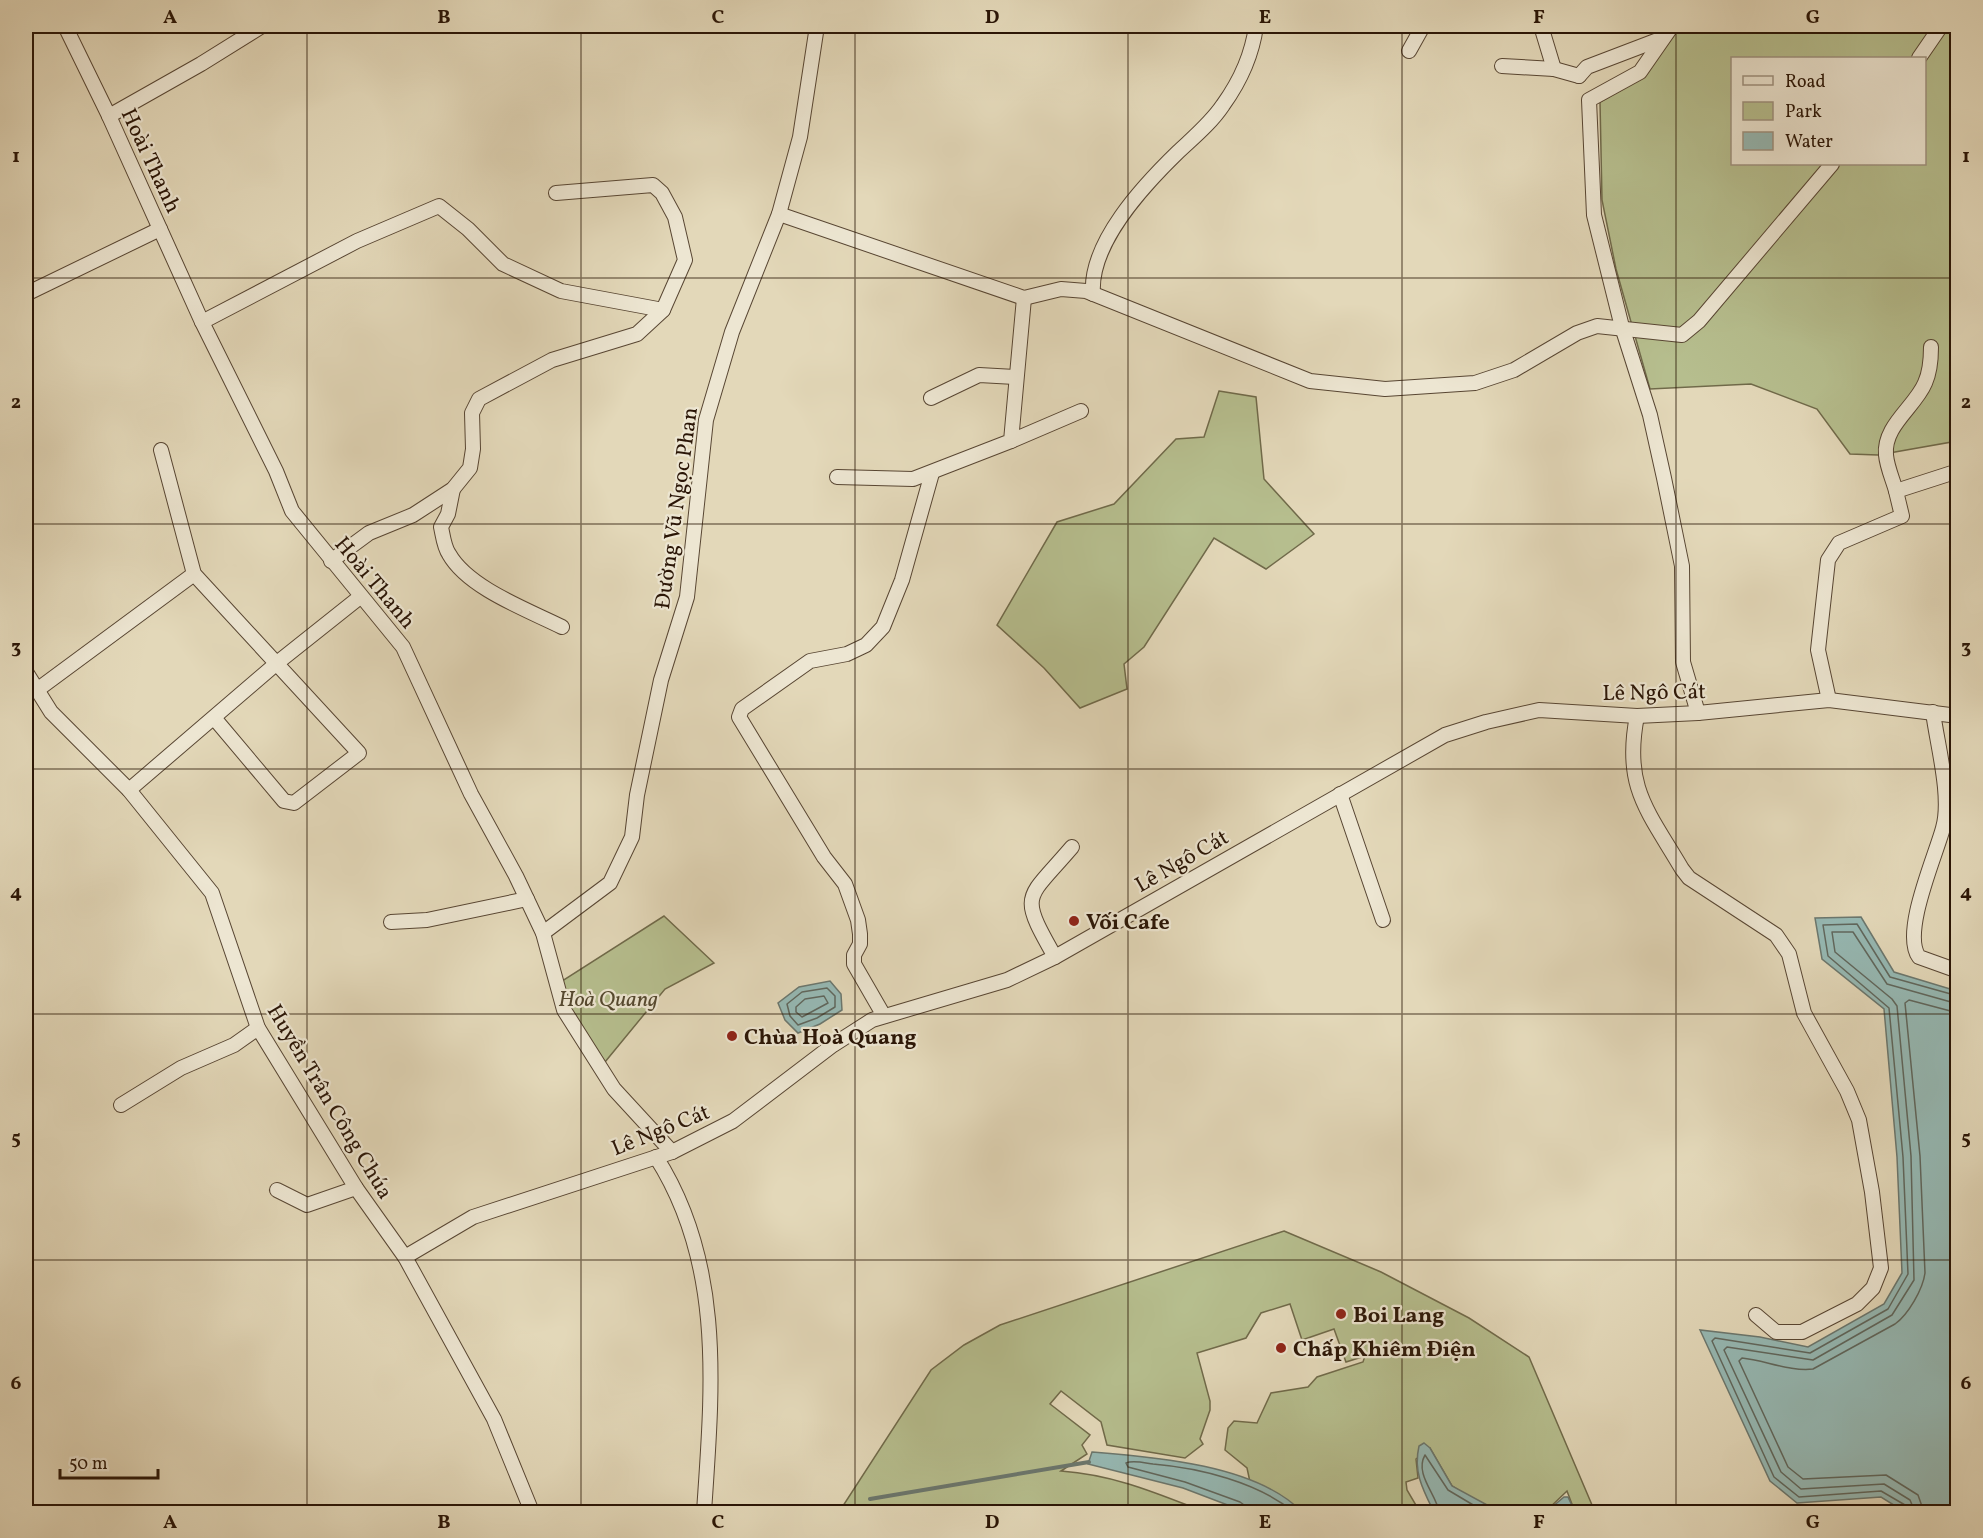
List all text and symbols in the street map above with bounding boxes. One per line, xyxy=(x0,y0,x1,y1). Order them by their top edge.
text: A xyxy=(163,4,177,32)
text: B xyxy=(437,4,451,32)
text: C xyxy=(712,4,725,32)
text: D xyxy=(985,4,999,32)
text: E xyxy=(1259,4,1271,32)
text: F xyxy=(1533,4,1545,32)
text: G xyxy=(1806,4,1820,32)
legend xyxy=(1731,57,1926,165)
text: Road xyxy=(1785,70,1826,95)
text: Park xyxy=(1785,100,1822,125)
street label: Hoài Thanh xyxy=(112,104,188,219)
text: Water xyxy=(1785,130,1833,155)
text: 1 xyxy=(12,143,20,171)
text: 1 xyxy=(1962,143,1970,171)
text: 2 xyxy=(11,389,21,417)
text: 2 xyxy=(1961,389,1971,417)
street label: Đường Vũ Ngọc Phan xyxy=(648,405,707,611)
street label: Hoài Thanh xyxy=(326,531,422,637)
text: 3 xyxy=(11,634,21,662)
text: 3 xyxy=(1961,634,1971,662)
street label: Lê Ngô Cát xyxy=(1602,677,1706,710)
street label: Lê Ngô Cát xyxy=(1130,823,1235,901)
text: 4 xyxy=(10,879,22,907)
text: 4 xyxy=(1960,879,1972,907)
place label: Vối Cafe xyxy=(1086,908,1170,939)
marker: Vối Cafe xyxy=(1067,914,1081,928)
park label: Hoà Quang xyxy=(558,985,658,1016)
street label: Huyền Trân Công Chúa xyxy=(258,999,400,1206)
place label: Chùa Hoà Quang xyxy=(744,1023,917,1054)
marker: Chùa Hoà Quang xyxy=(725,1029,739,1043)
street label: Lê Ngô Cát xyxy=(607,1097,715,1165)
text: 5 xyxy=(11,1125,21,1153)
text: 5 xyxy=(1961,1125,1971,1153)
place label: Boi Lang xyxy=(1353,1301,1444,1332)
marker: Boi Lang xyxy=(1334,1307,1348,1321)
place label: Chấp Khiêm Điện xyxy=(1293,1335,1476,1366)
marker: Chấp Khiêm Điện xyxy=(1274,1341,1288,1355)
text: 6 xyxy=(11,1370,22,1398)
text: 6 xyxy=(1961,1370,1972,1398)
scale bar xyxy=(60,1442,158,1480)
text: 50 m xyxy=(69,1452,108,1477)
text: A xyxy=(163,1509,177,1537)
text: B xyxy=(437,1509,451,1537)
text: C xyxy=(712,1509,725,1537)
text: D xyxy=(985,1509,999,1537)
text: E xyxy=(1259,1509,1271,1537)
text: F xyxy=(1533,1509,1545,1537)
text: G xyxy=(1806,1509,1820,1537)

